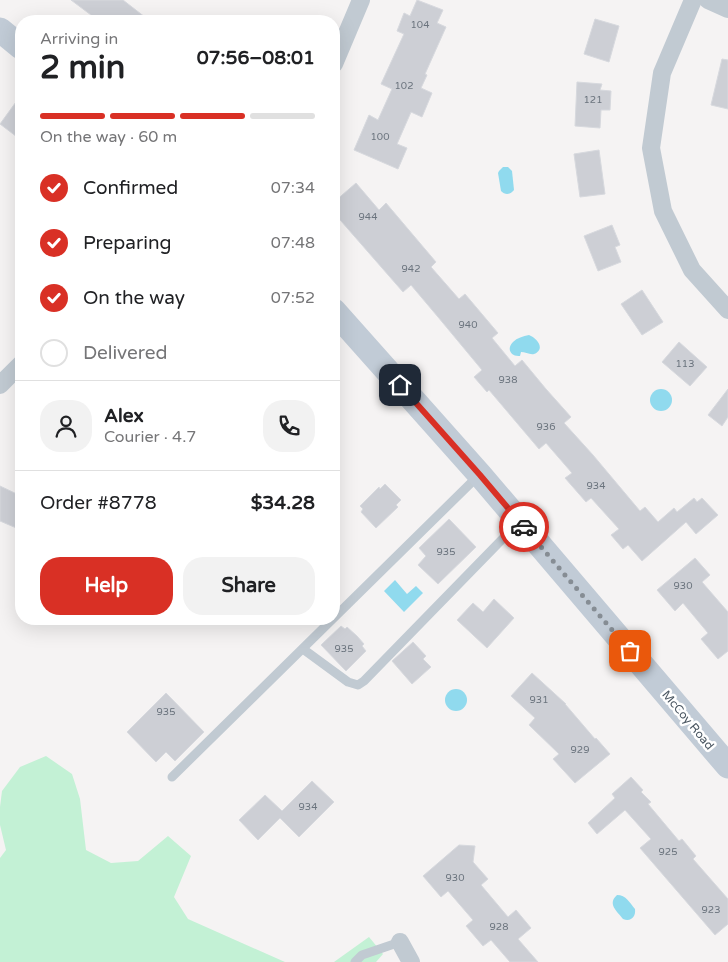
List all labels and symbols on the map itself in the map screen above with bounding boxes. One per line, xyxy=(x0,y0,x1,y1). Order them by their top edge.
house number: 104 xyxy=(411,19,429,31)
house number: 102 xyxy=(395,80,413,92)
house number: 121 xyxy=(584,94,602,106)
house number: 100 xyxy=(371,131,389,143)
house number: 944 xyxy=(359,211,377,223)
house number: 942 xyxy=(402,263,420,275)
house number: 940 xyxy=(459,319,477,331)
house number: 113 xyxy=(676,358,694,370)
pin xyxy=(379,364,421,406)
house number: 938 xyxy=(499,374,517,386)
house number: 936 xyxy=(537,421,555,433)
house number: 934 xyxy=(587,480,605,492)
courier xyxy=(499,502,549,552)
house number: 935 xyxy=(437,546,455,558)
house number: 930 xyxy=(674,580,692,592)
pin xyxy=(609,630,651,672)
house number: 935 xyxy=(335,643,353,655)
street label: McCoy Road xyxy=(659,688,717,752)
house number: 931 xyxy=(530,694,548,706)
house number: 935 xyxy=(157,706,175,718)
house number: 929 xyxy=(571,744,589,756)
house number: 934 xyxy=(299,801,317,813)
house number: 925 xyxy=(659,846,677,858)
house number: 930 xyxy=(446,872,464,884)
house number: 923 xyxy=(702,904,720,916)
house number: 928 xyxy=(490,921,508,933)

